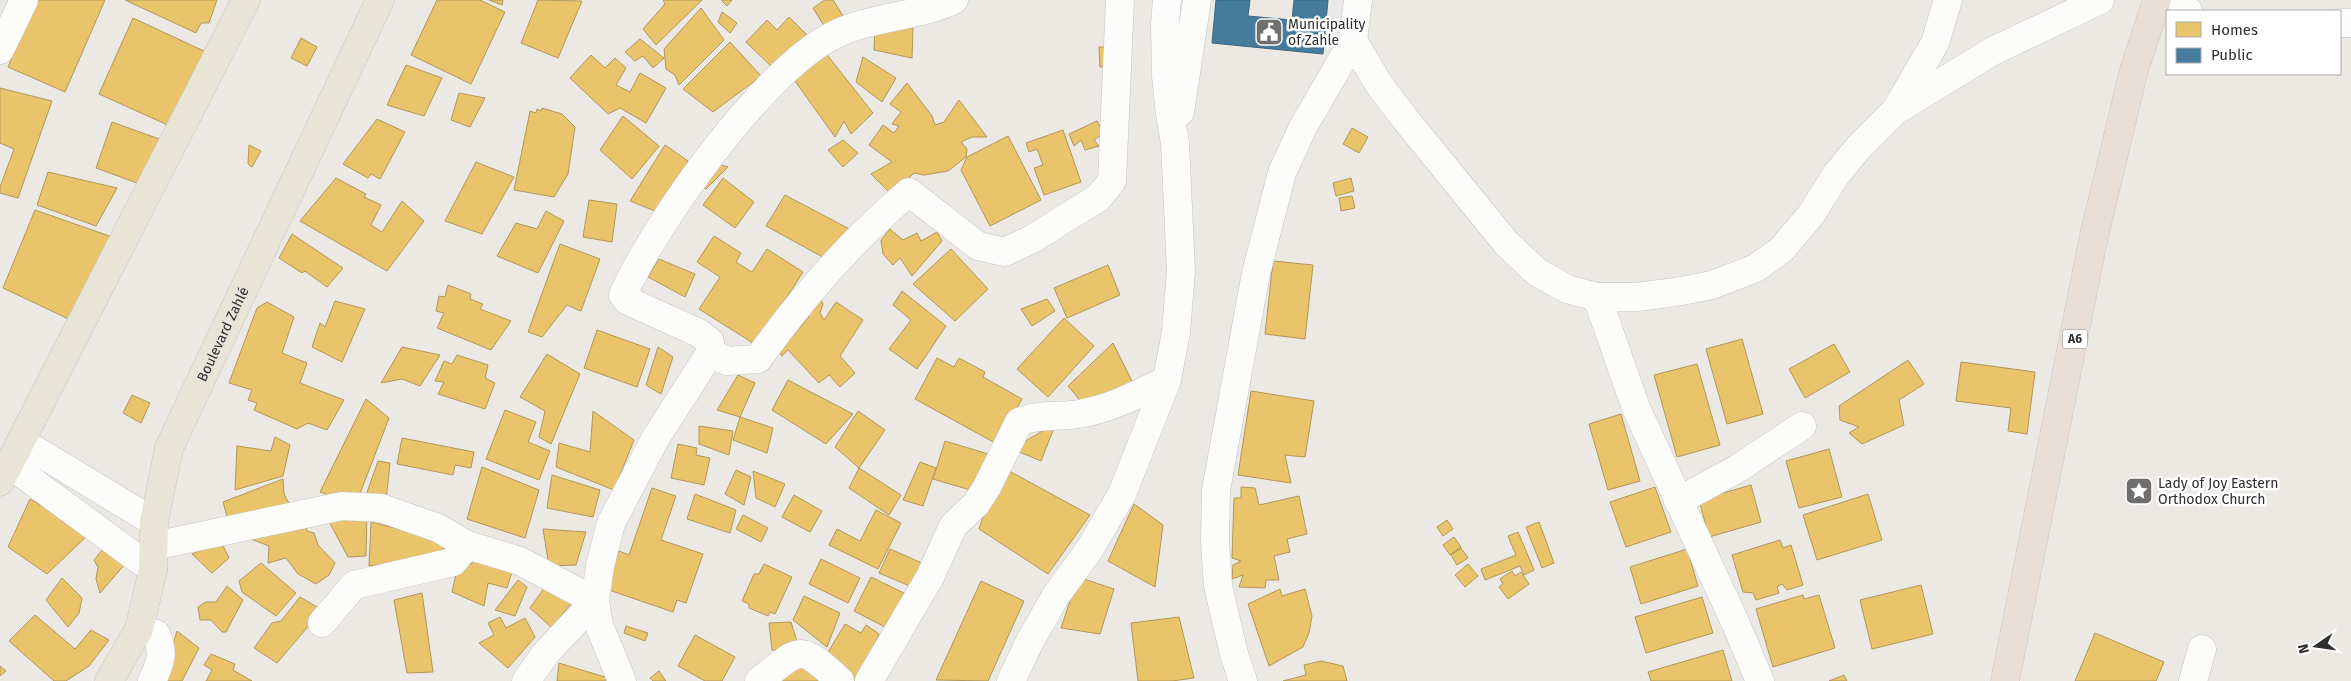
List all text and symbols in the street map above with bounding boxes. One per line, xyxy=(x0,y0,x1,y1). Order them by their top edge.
legend xyxy=(2166,10,2341,75)
place label: Municipality of Zahle xyxy=(1288,16,1366,49)
public building icon: Municipality of Zahle xyxy=(1254,17,1284,47)
text: Homes xyxy=(2211,21,2258,39)
text: Public xyxy=(2211,46,2253,64)
street label: Boulevard Zahlé xyxy=(194,284,253,384)
road number: A6 xyxy=(2062,329,2088,348)
place label: Lady of Joy Eastern Orthodox Church xyxy=(2158,475,2278,508)
place icon: Lady of Joy Eastern Orthodox Church xyxy=(2124,476,2154,506)
north arrow xyxy=(2291,621,2341,671)
text: N xyxy=(2294,642,2313,655)

